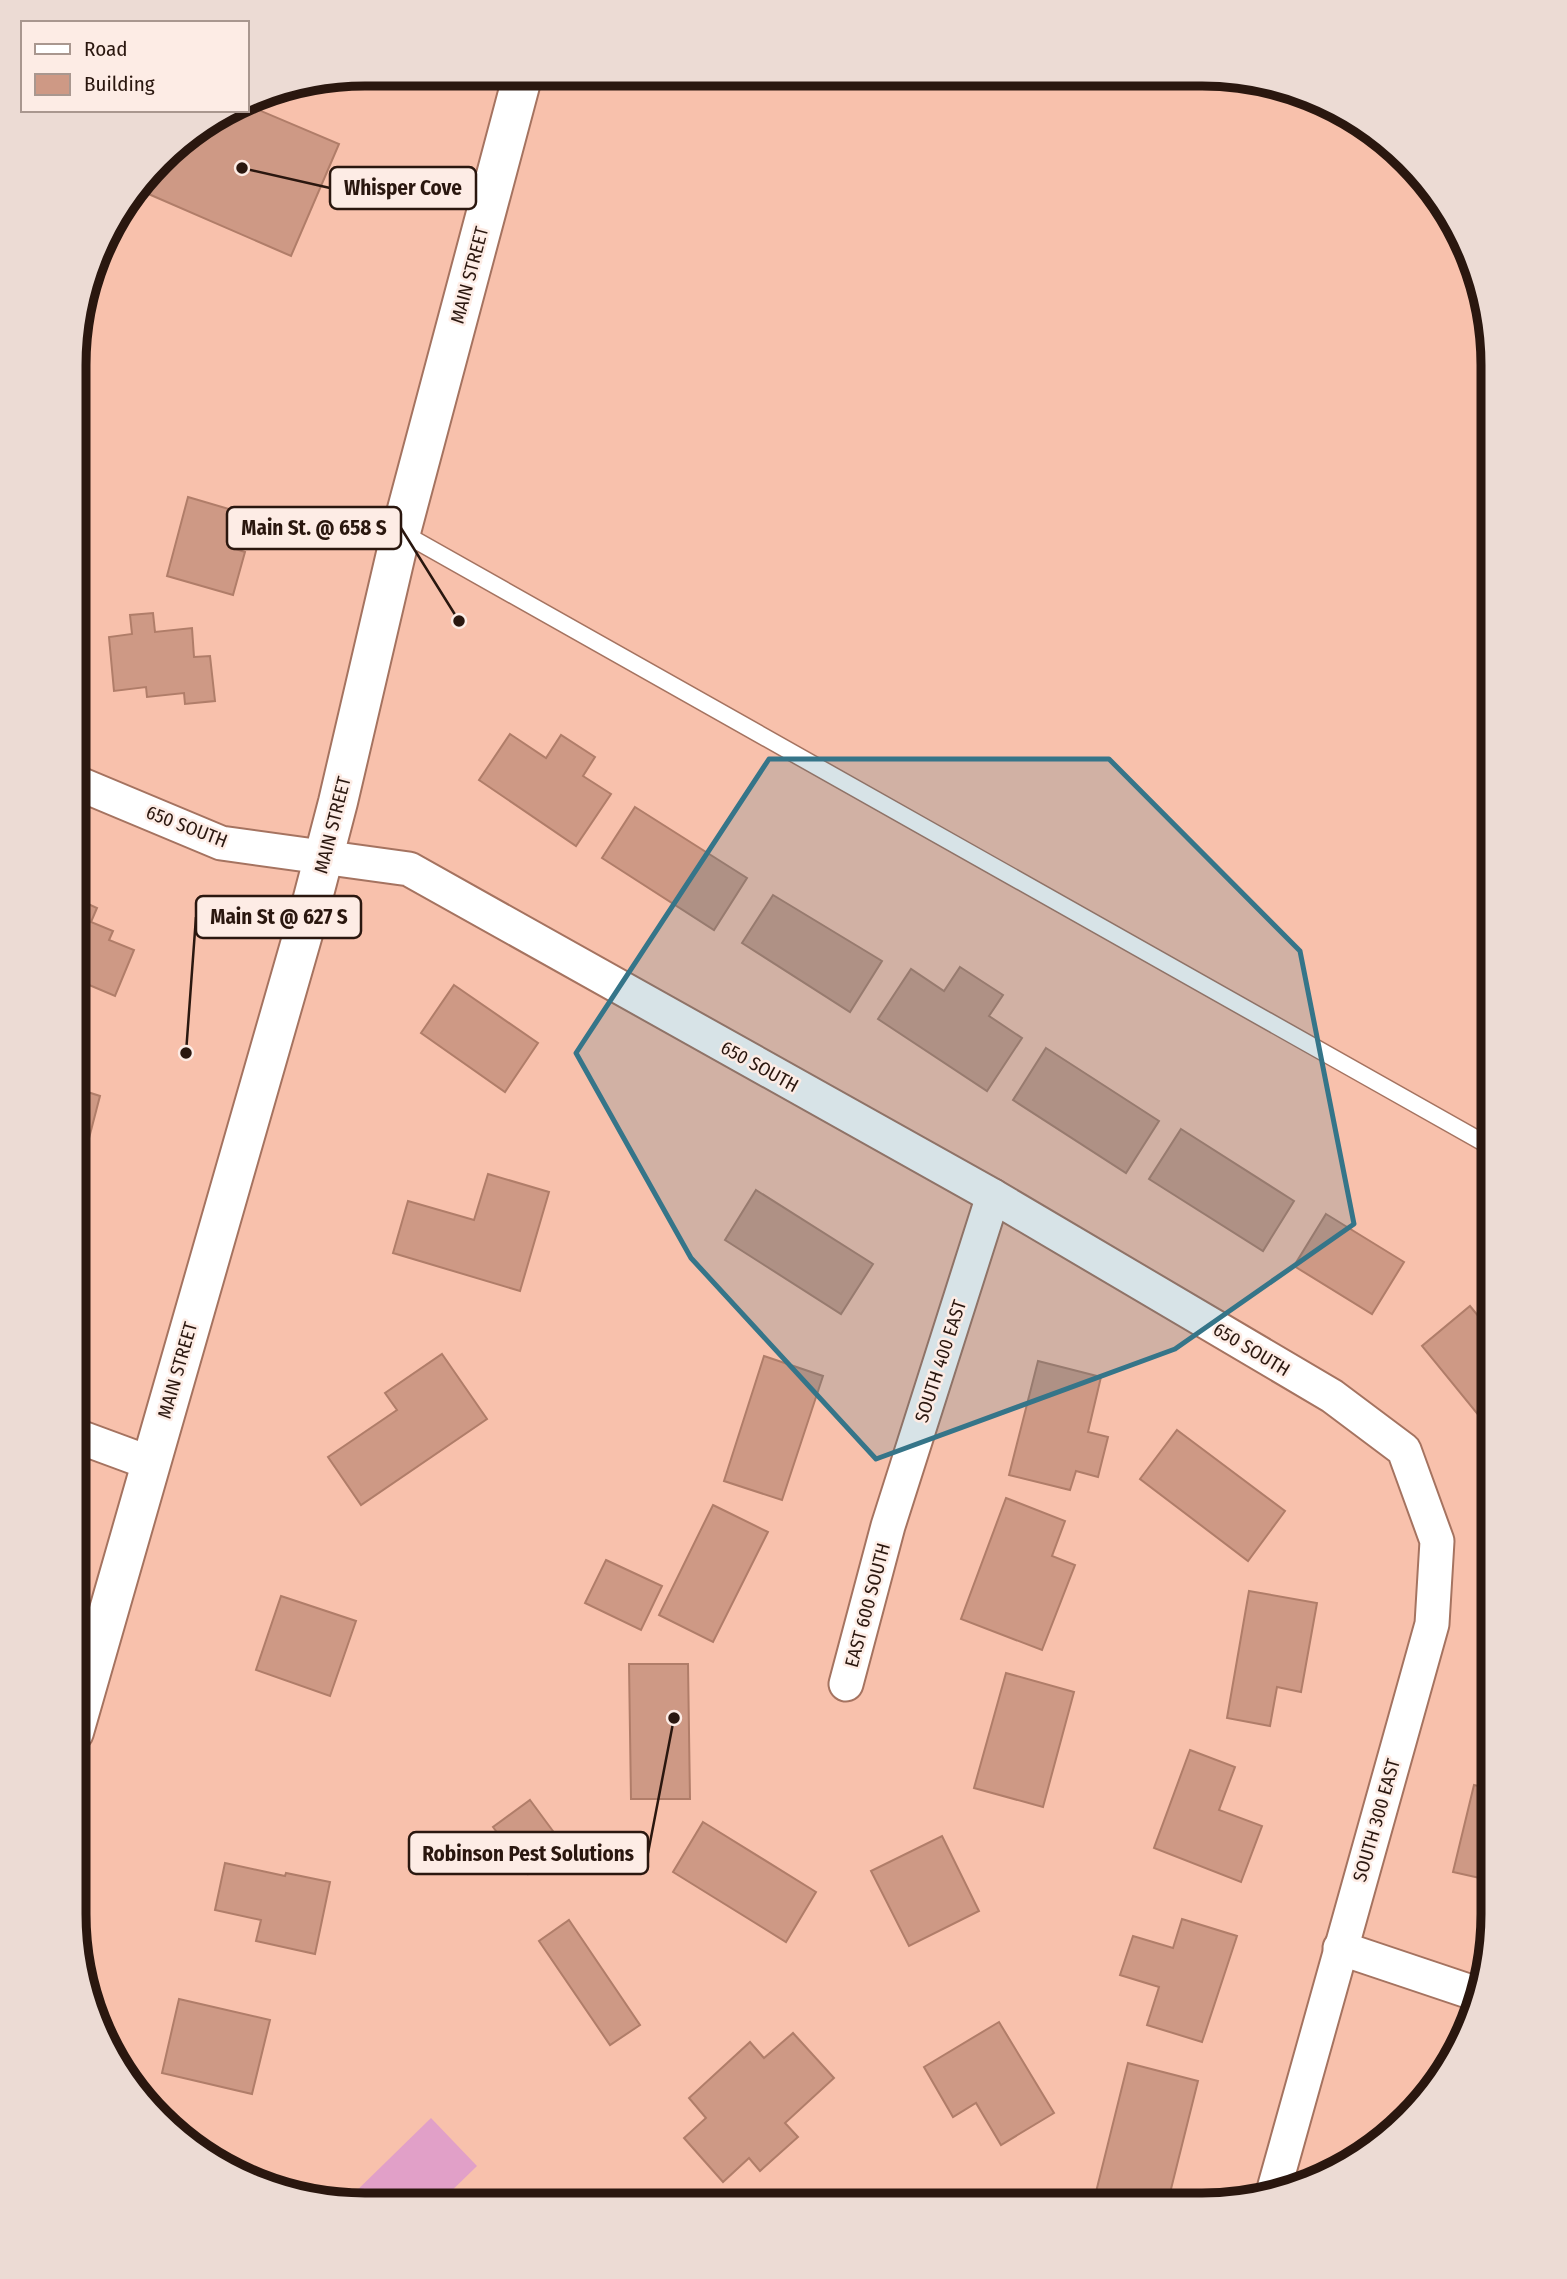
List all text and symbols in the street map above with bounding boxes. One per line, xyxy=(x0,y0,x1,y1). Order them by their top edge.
legend xyxy=(21,21,248,112)
text: Road xyxy=(84,36,128,62)
text: Building xyxy=(84,71,155,97)
callout: Whisper Cove xyxy=(330,167,476,209)
text: Whisper Cove xyxy=(344,175,462,201)
street label: MAIN STREET xyxy=(446,224,493,326)
callout: Main St. @ 658 S xyxy=(227,507,401,549)
text: Main St. @ 658 S xyxy=(241,515,387,541)
street label: MAIN STREET xyxy=(309,774,356,876)
street label: 650 SOUTH xyxy=(143,800,231,852)
callout: Main St @ 627 S xyxy=(196,896,361,938)
text: Main St @ 627 S xyxy=(210,904,348,930)
street label: 650 SOUTH xyxy=(717,1036,803,1097)
street label: SOUTH 400 EAST xyxy=(910,1297,971,1425)
street label: 650 SOUTH xyxy=(1209,1318,1294,1381)
street label: MAIN STREET xyxy=(153,1319,202,1421)
street label: EAST 600 SOUTH xyxy=(840,1540,895,1670)
street label: SOUTH 300 EAST xyxy=(1348,1756,1405,1884)
callout: Robinson Pest Solutions xyxy=(409,1832,648,1874)
text: Robinson Pest Solutions xyxy=(422,1841,634,1867)

